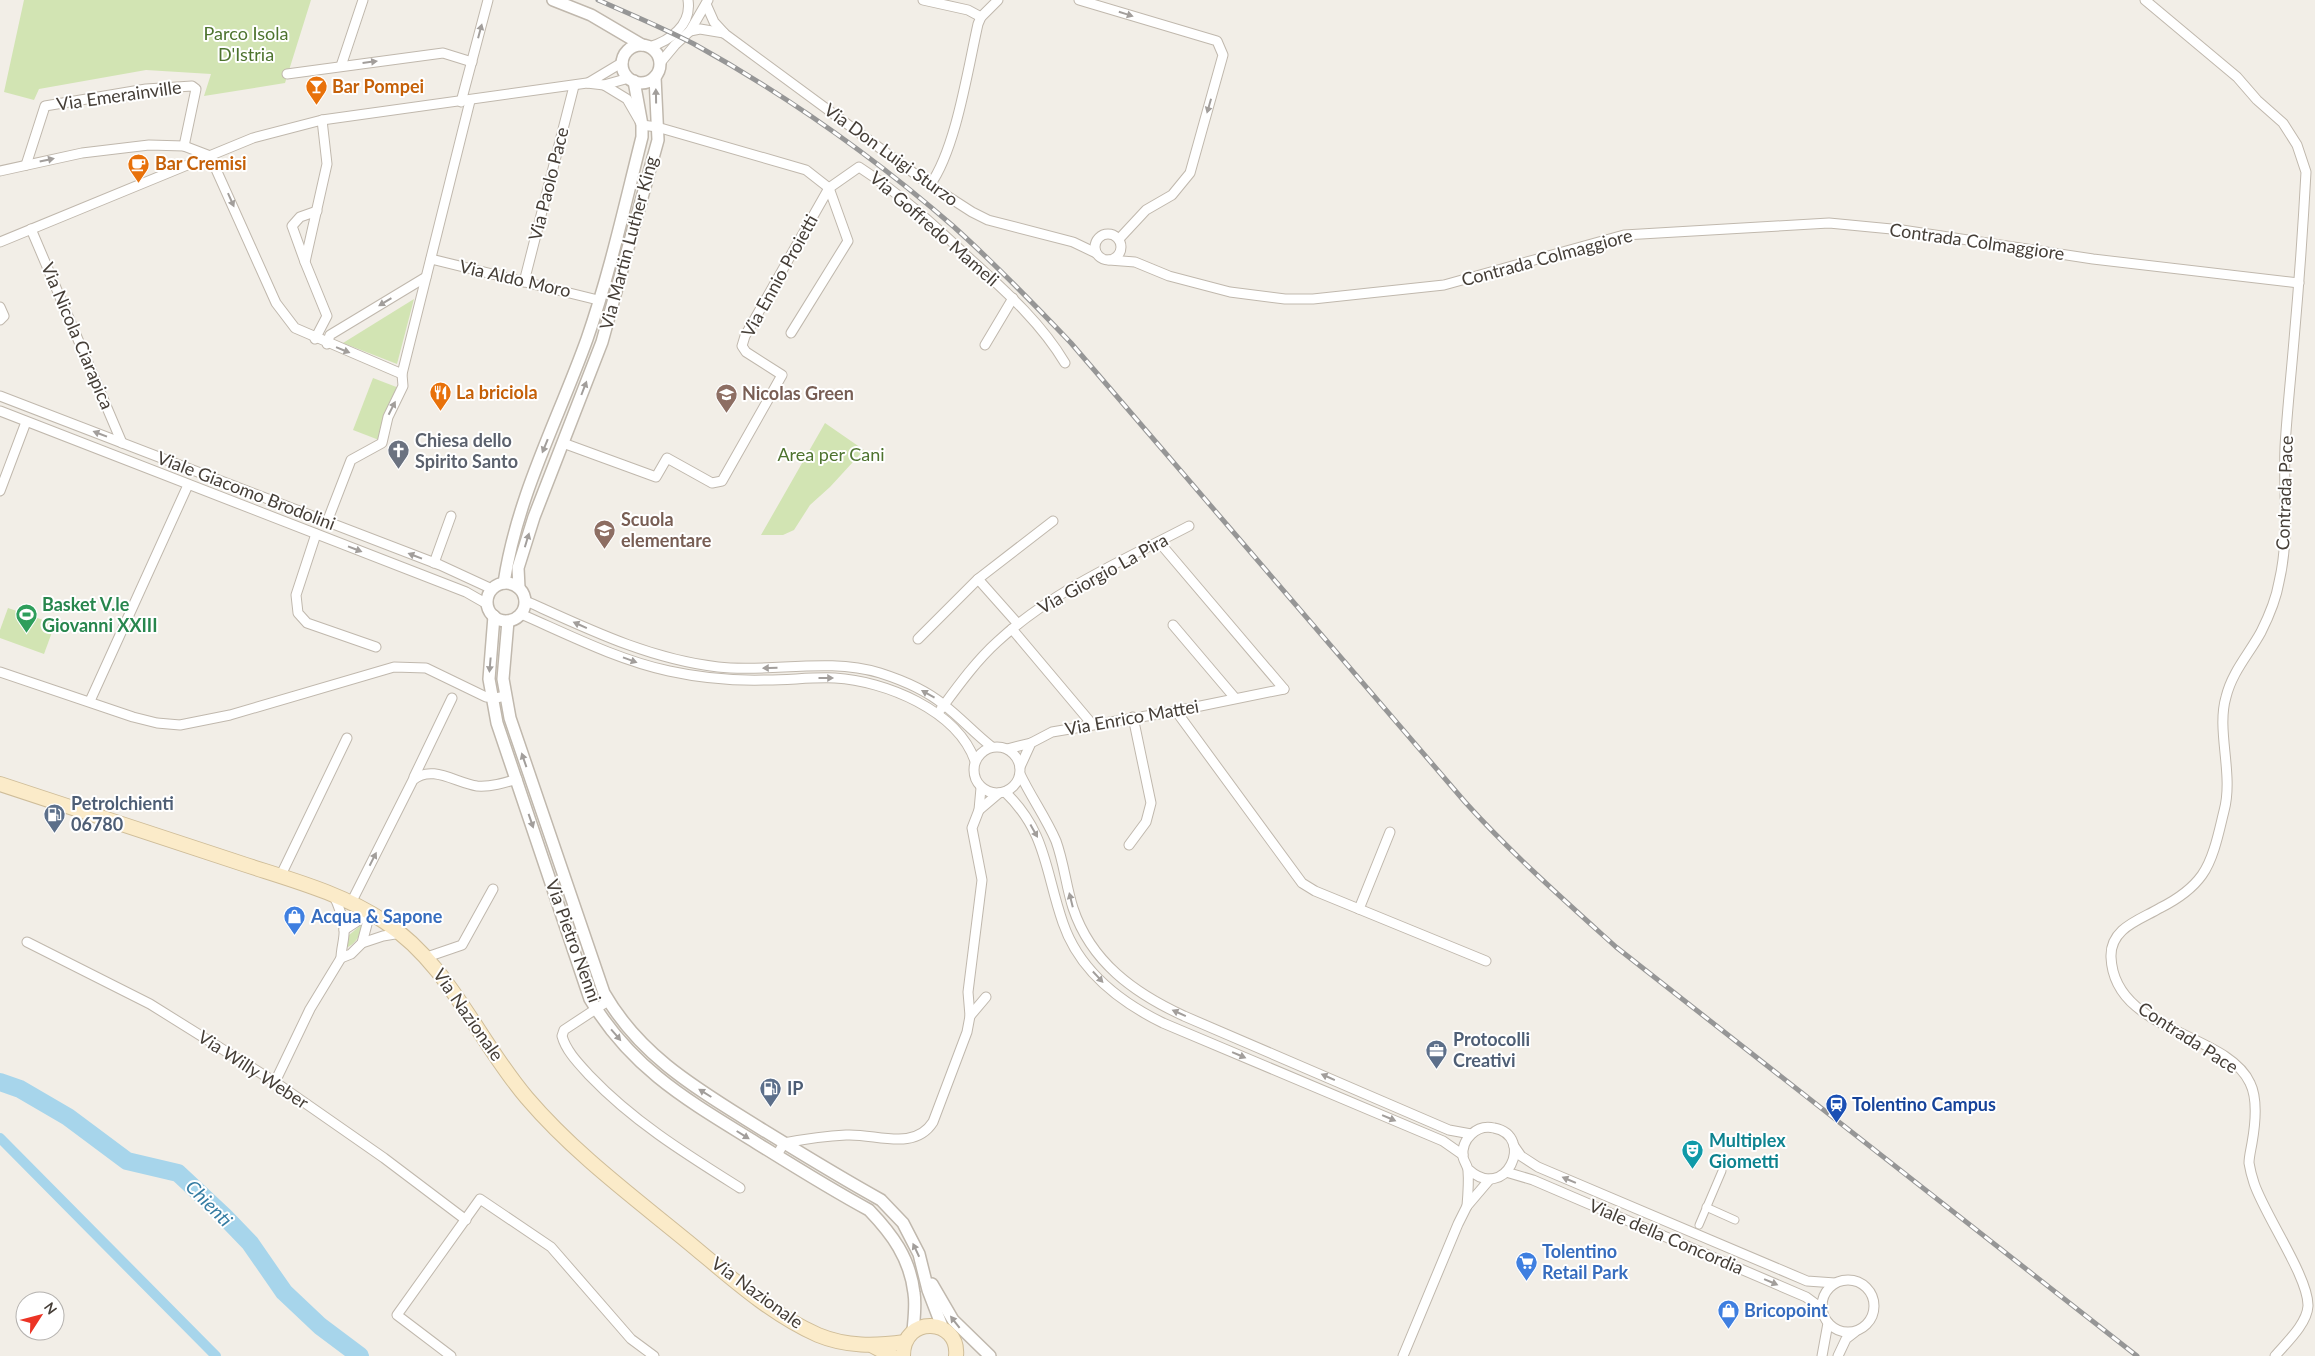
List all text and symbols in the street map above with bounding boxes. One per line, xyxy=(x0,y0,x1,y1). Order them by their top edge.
one-way arrow xyxy=(1118,11,1133,19)
park label: Parco Isola D'Istria xyxy=(204,22,288,65)
one-way arrow xyxy=(476,23,484,38)
one-way arrow xyxy=(363,58,379,66)
street label: Via Emerainville xyxy=(55,75,183,115)
bar icon: Bar Pompei xyxy=(304,75,328,106)
place label: Bar Pompei xyxy=(332,75,424,97)
one-way arrow xyxy=(652,88,660,104)
street label: Via Don Luigi Sturzo xyxy=(820,98,963,210)
one-way arrow xyxy=(1205,98,1213,113)
street label: Via Paolo Pace xyxy=(523,125,573,243)
cafe icon: Bar Cremisi xyxy=(127,152,151,183)
place label: Bar Cremisi xyxy=(155,152,247,174)
street label: Via Martin Luther King xyxy=(594,153,662,332)
one-way arrow xyxy=(40,156,56,164)
street label: Via Goffredo Mameli xyxy=(866,166,1004,290)
one-way arrow xyxy=(227,193,235,207)
street label: Via Ennio Proietti xyxy=(736,210,822,341)
street label: Contrada Colmaggiore xyxy=(1888,218,2066,264)
street label: Contrada Colmaggiore xyxy=(1459,224,1635,290)
street label: Via Aldo Moro xyxy=(457,255,573,302)
street label: Via Nicola Ciarapica xyxy=(37,259,119,412)
one-way arrow xyxy=(378,298,391,307)
one-way arrow xyxy=(336,347,350,355)
one-way arrow xyxy=(580,380,588,395)
restaurant icon: La briciola xyxy=(428,381,452,412)
place label: La briciola xyxy=(456,381,538,403)
school or university icon: Nicolas Green xyxy=(714,382,738,413)
place label: Nicolas Green xyxy=(742,382,854,404)
one-way arrow xyxy=(388,401,396,415)
place label: Chiesa dello Spirito Santo xyxy=(415,429,518,472)
one-way arrow xyxy=(93,430,107,438)
street label: Contrada Pace xyxy=(2271,435,2297,551)
church icon: Chiesa dello Spirito Santo xyxy=(387,439,411,470)
one-way arrow xyxy=(540,439,548,453)
park label: Area per Cani xyxy=(777,443,885,465)
street label: Viale Giacomo Brodolini xyxy=(154,446,339,534)
place label: Scuola elementare xyxy=(621,508,712,551)
school or university icon: Scuola elementare xyxy=(593,518,617,549)
street label: Via Giorgio La Pira xyxy=(1033,528,1172,618)
one-way arrow xyxy=(523,532,531,547)
one-way arrow xyxy=(348,546,363,553)
one-way arrow xyxy=(407,552,422,560)
place label: Basket V.le Giovanni XXIII xyxy=(42,593,157,636)
sports icon: Basket V.le Giovanni XXIII xyxy=(14,603,38,634)
one-way arrow xyxy=(573,621,587,629)
one-way arrow xyxy=(486,657,494,673)
one-way arrow xyxy=(623,657,638,664)
one-way arrow xyxy=(762,664,778,672)
one-way arrow xyxy=(818,674,834,682)
one-way arrow xyxy=(921,690,934,699)
street label: Via Enrico Mattei xyxy=(1063,694,1201,740)
one-way arrow xyxy=(520,752,528,767)
place label: Petrolchienti 06780 xyxy=(71,792,174,835)
fuel station icon: Petrolchienti 06780 xyxy=(43,802,67,833)
one-way arrow xyxy=(527,814,535,829)
one-way arrow xyxy=(1029,824,1038,837)
one-way arrow xyxy=(369,852,377,867)
street label: Via Pietro Nenni xyxy=(541,876,606,1005)
one-way arrow xyxy=(1067,892,1075,907)
shop icon: Acqua & Sapone xyxy=(283,905,307,936)
place label: Acqua & Sapone xyxy=(310,905,443,927)
street label: Via Nazionale xyxy=(429,964,509,1065)
one-way arrow xyxy=(1092,971,1104,983)
street label: Contrada Pace xyxy=(2134,997,2243,1078)
one-way arrow xyxy=(1172,1009,1186,1017)
street label: Via Willy Weber xyxy=(194,1025,313,1113)
place label: Protocolli Creativi xyxy=(1453,1028,1530,1071)
one-way arrow xyxy=(611,1029,622,1042)
office icon: Protocolli Creativi xyxy=(1425,1038,1449,1069)
one-way arrow xyxy=(1232,1051,1246,1059)
one-way arrow xyxy=(1321,1073,1335,1081)
fuel station icon: IP xyxy=(759,1077,783,1108)
place label: IP xyxy=(787,1077,803,1099)
one-way arrow xyxy=(698,1089,711,1098)
station icon: Tolentino Campus xyxy=(1824,1093,1848,1124)
place label: Tolentino Campus xyxy=(1852,1093,1996,1115)
one-way arrow xyxy=(1382,1115,1396,1123)
place label: Multiplex Giometti xyxy=(1709,1129,1786,1172)
one-way arrow xyxy=(737,1130,750,1139)
theatre icon: Multiplex Giometti xyxy=(1681,1139,1705,1170)
water label: Chienti xyxy=(181,1175,237,1231)
one-way arrow xyxy=(1561,1176,1576,1184)
street label: Viale della Concordia xyxy=(1586,1194,1747,1279)
place label: Tolentino Retail Park xyxy=(1542,1240,1628,1283)
one-way arrow xyxy=(912,1242,921,1257)
supermarket icon: Tolentino Retail Park xyxy=(1514,1250,1538,1281)
street label: Via Nazionale xyxy=(707,1252,808,1333)
one-way arrow xyxy=(1764,1278,1778,1286)
north arrow xyxy=(15,1291,65,1341)
text: N xyxy=(41,1299,61,1317)
shop icon: Bricopoint xyxy=(1716,1299,1740,1330)
place label: Bricopoint xyxy=(1744,1299,1828,1321)
one-way arrow xyxy=(950,1315,961,1328)

